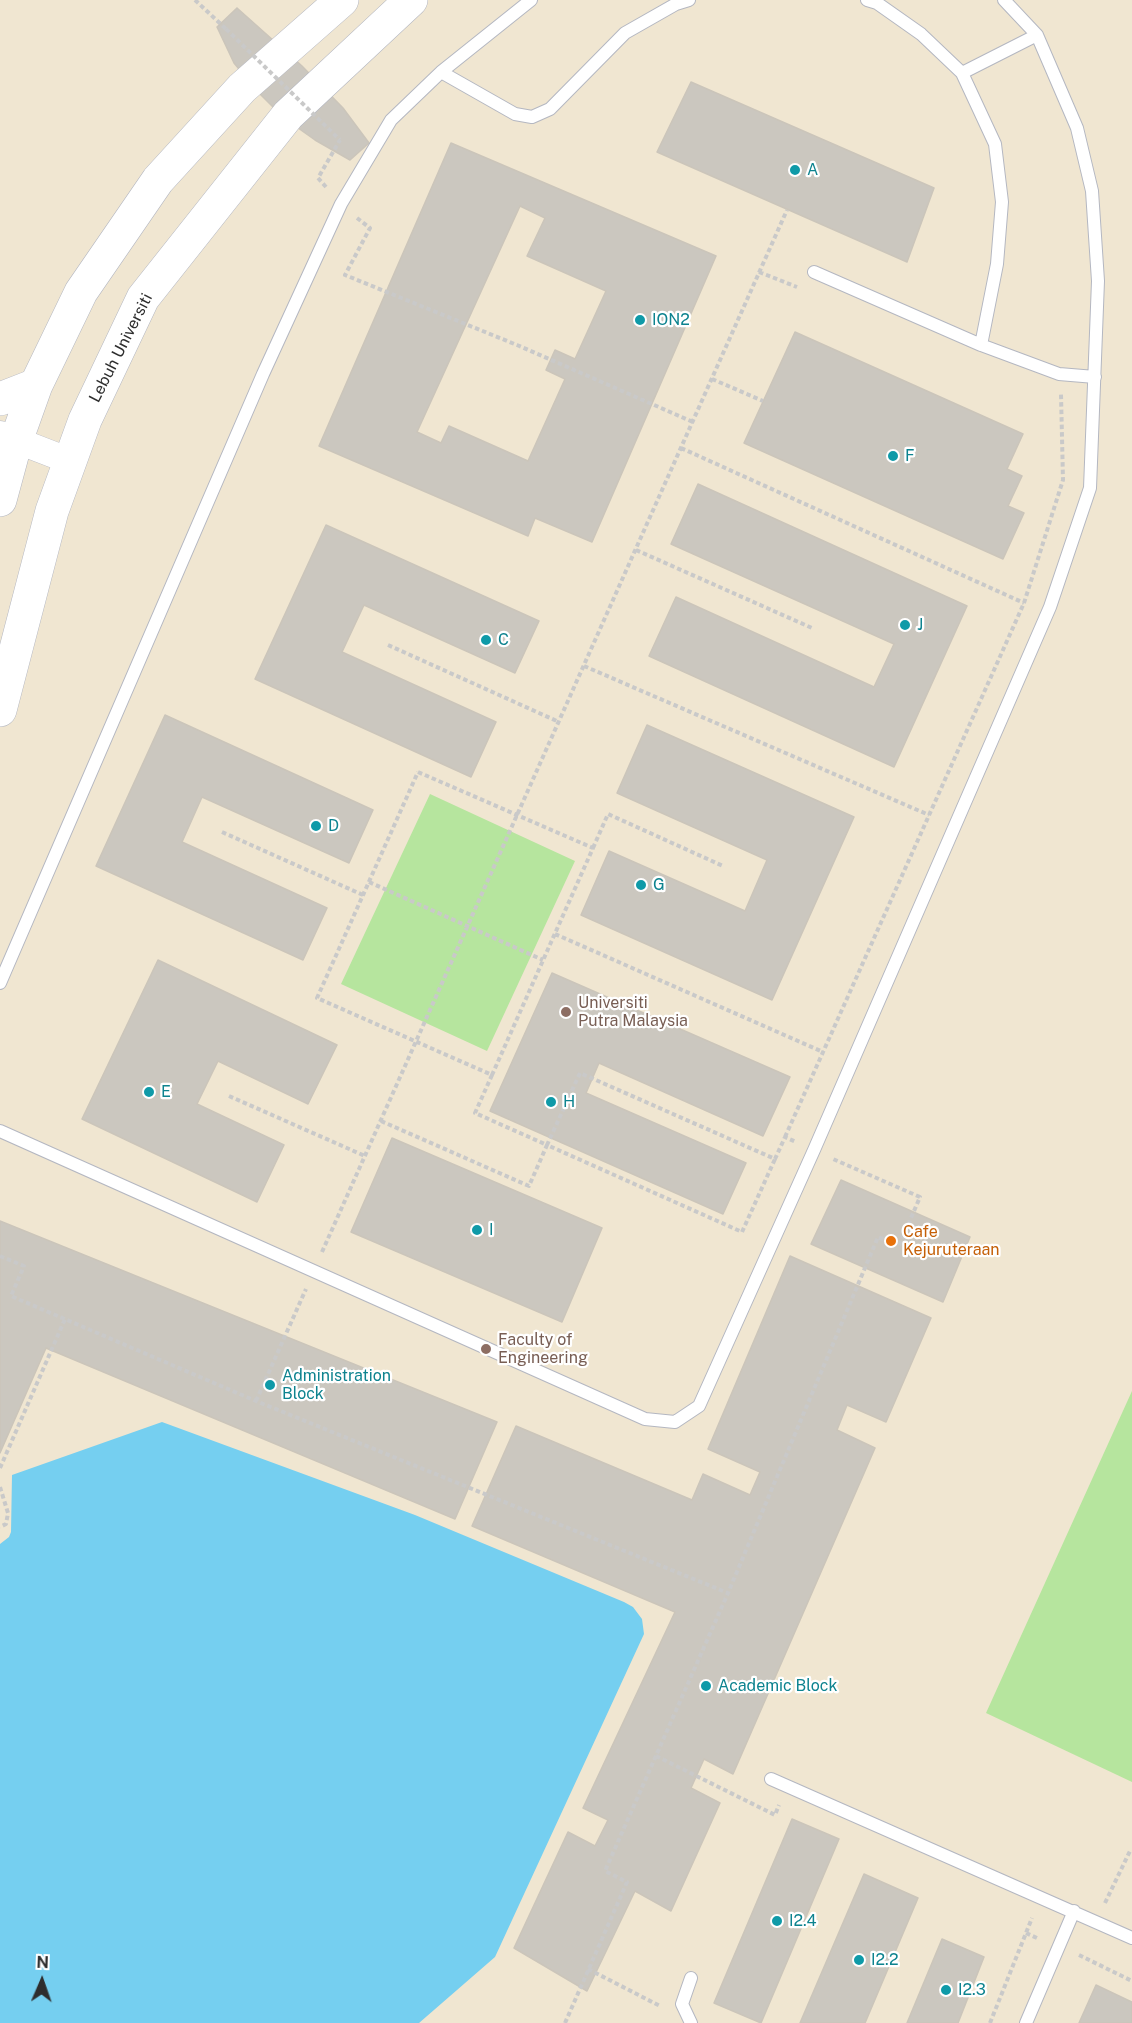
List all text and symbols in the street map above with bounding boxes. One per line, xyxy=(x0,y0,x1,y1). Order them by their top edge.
place label: A xyxy=(807,160,818,180)
marker: A xyxy=(788,163,802,177)
street label: Lebuh Universiti xyxy=(85,290,157,406)
place label: ION2 xyxy=(652,310,690,330)
marker: ION2 xyxy=(633,313,647,327)
place label: F xyxy=(905,446,915,466)
marker: F xyxy=(886,449,900,463)
place label: J xyxy=(917,615,923,635)
marker: J xyxy=(898,618,912,632)
place label: C xyxy=(498,630,509,650)
marker: C xyxy=(479,633,493,647)
place label: D xyxy=(328,816,339,836)
marker: D xyxy=(309,819,323,833)
place label: G xyxy=(653,875,665,895)
marker: G xyxy=(634,878,648,892)
place label: Universiti Putra Malaysia xyxy=(578,993,688,1031)
marker: Universiti Putra Malaysia xyxy=(559,1005,573,1019)
place label: E xyxy=(161,1082,171,1102)
marker: E xyxy=(142,1085,156,1099)
place label: H xyxy=(563,1092,575,1112)
marker: H xyxy=(544,1095,558,1109)
place label: I xyxy=(489,1220,494,1240)
place label: Cafe Kejuruteraan xyxy=(903,1222,1000,1260)
marker: I xyxy=(470,1223,484,1237)
marker: Cafe Kejuruteraan xyxy=(884,1234,898,1248)
place label: Faculty of Engineering xyxy=(498,1330,588,1368)
marker: Faculty of Engineering xyxy=(479,1342,493,1356)
place label: Administration Block xyxy=(282,1366,391,1404)
marker: Administration Block xyxy=(263,1378,277,1392)
place label: Academic Block xyxy=(718,1676,837,1696)
marker: Academic Block xyxy=(699,1679,713,1693)
place label: I2.4 xyxy=(789,1911,817,1931)
marker: I2.4 xyxy=(770,1914,784,1928)
place label: I2.2 xyxy=(871,1950,899,1970)
north arrow xyxy=(12,1951,72,2011)
text: N xyxy=(36,1953,49,1972)
marker: I2.2 xyxy=(852,1953,866,1967)
place label: I2.3 xyxy=(958,1980,986,2000)
marker: I2.3 xyxy=(939,1983,953,1997)

